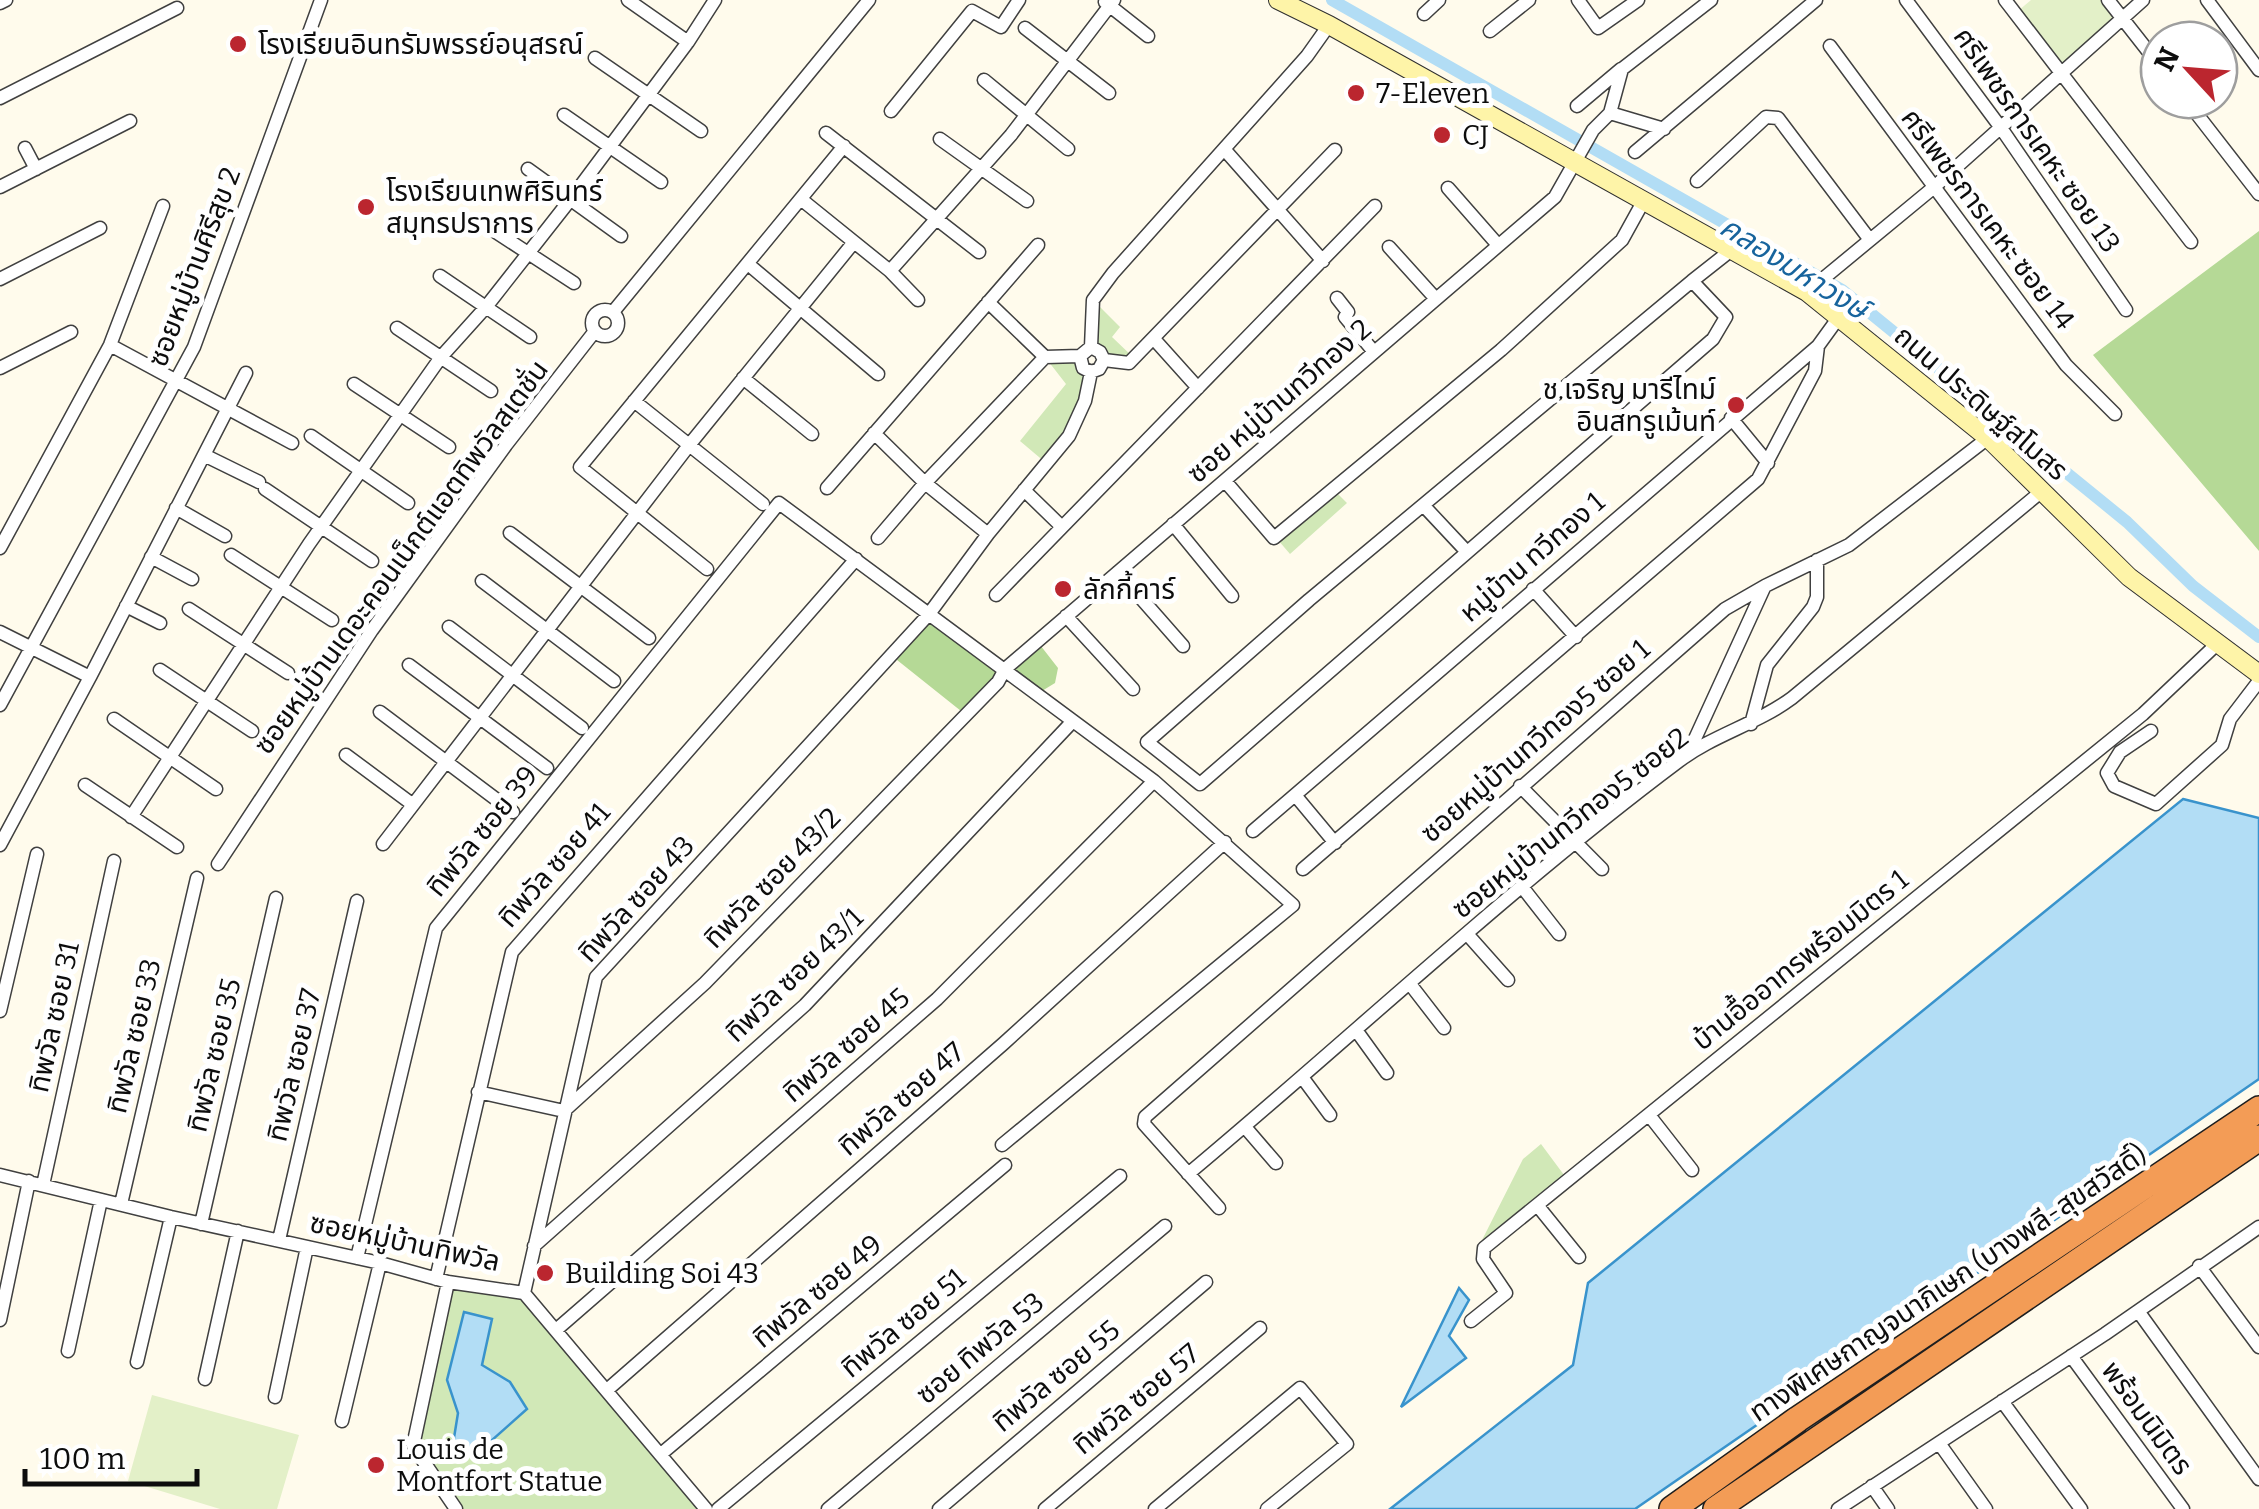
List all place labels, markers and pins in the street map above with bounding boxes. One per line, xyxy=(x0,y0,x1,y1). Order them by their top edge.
place label: โรงเรียนอินทรัมพรรย์อนุสรณ์ xyxy=(258,28,583,61)
marker: โรงเรียนอินทรัมพรรย์อนุสรณ์ xyxy=(227,33,249,55)
place label: 7-Eleven xyxy=(1376,77,1490,110)
marker: 7-Eleven xyxy=(1345,82,1367,104)
place label: CJ xyxy=(1462,119,1489,152)
marker: CJ xyxy=(1431,124,1453,146)
place label: โรงเรียนเทพศิรินทร์ สมุทรปราการ xyxy=(386,175,604,240)
marker: โรงเรียนเทพศิรินทร์ สมุทรปราการ xyxy=(355,196,377,218)
place label: ช.เจริญ มารีไทม์ อินสทรูเม้นท์ xyxy=(1543,373,1716,439)
marker: ช.เจริญ มารีไทม์ อินสทรูเม้นท์ xyxy=(1725,394,1747,416)
place label: ลักกี้คาร์ xyxy=(1083,570,1176,606)
marker: ลักกี้คาร์ xyxy=(1052,578,1074,600)
place label: Building Soi 43 xyxy=(565,1257,759,1290)
marker: Building Soi 43 xyxy=(534,1262,556,1284)
place label: Louis de Montfort Statue xyxy=(396,1433,603,1498)
marker: Louis de Montfort Statue xyxy=(365,1454,387,1476)

